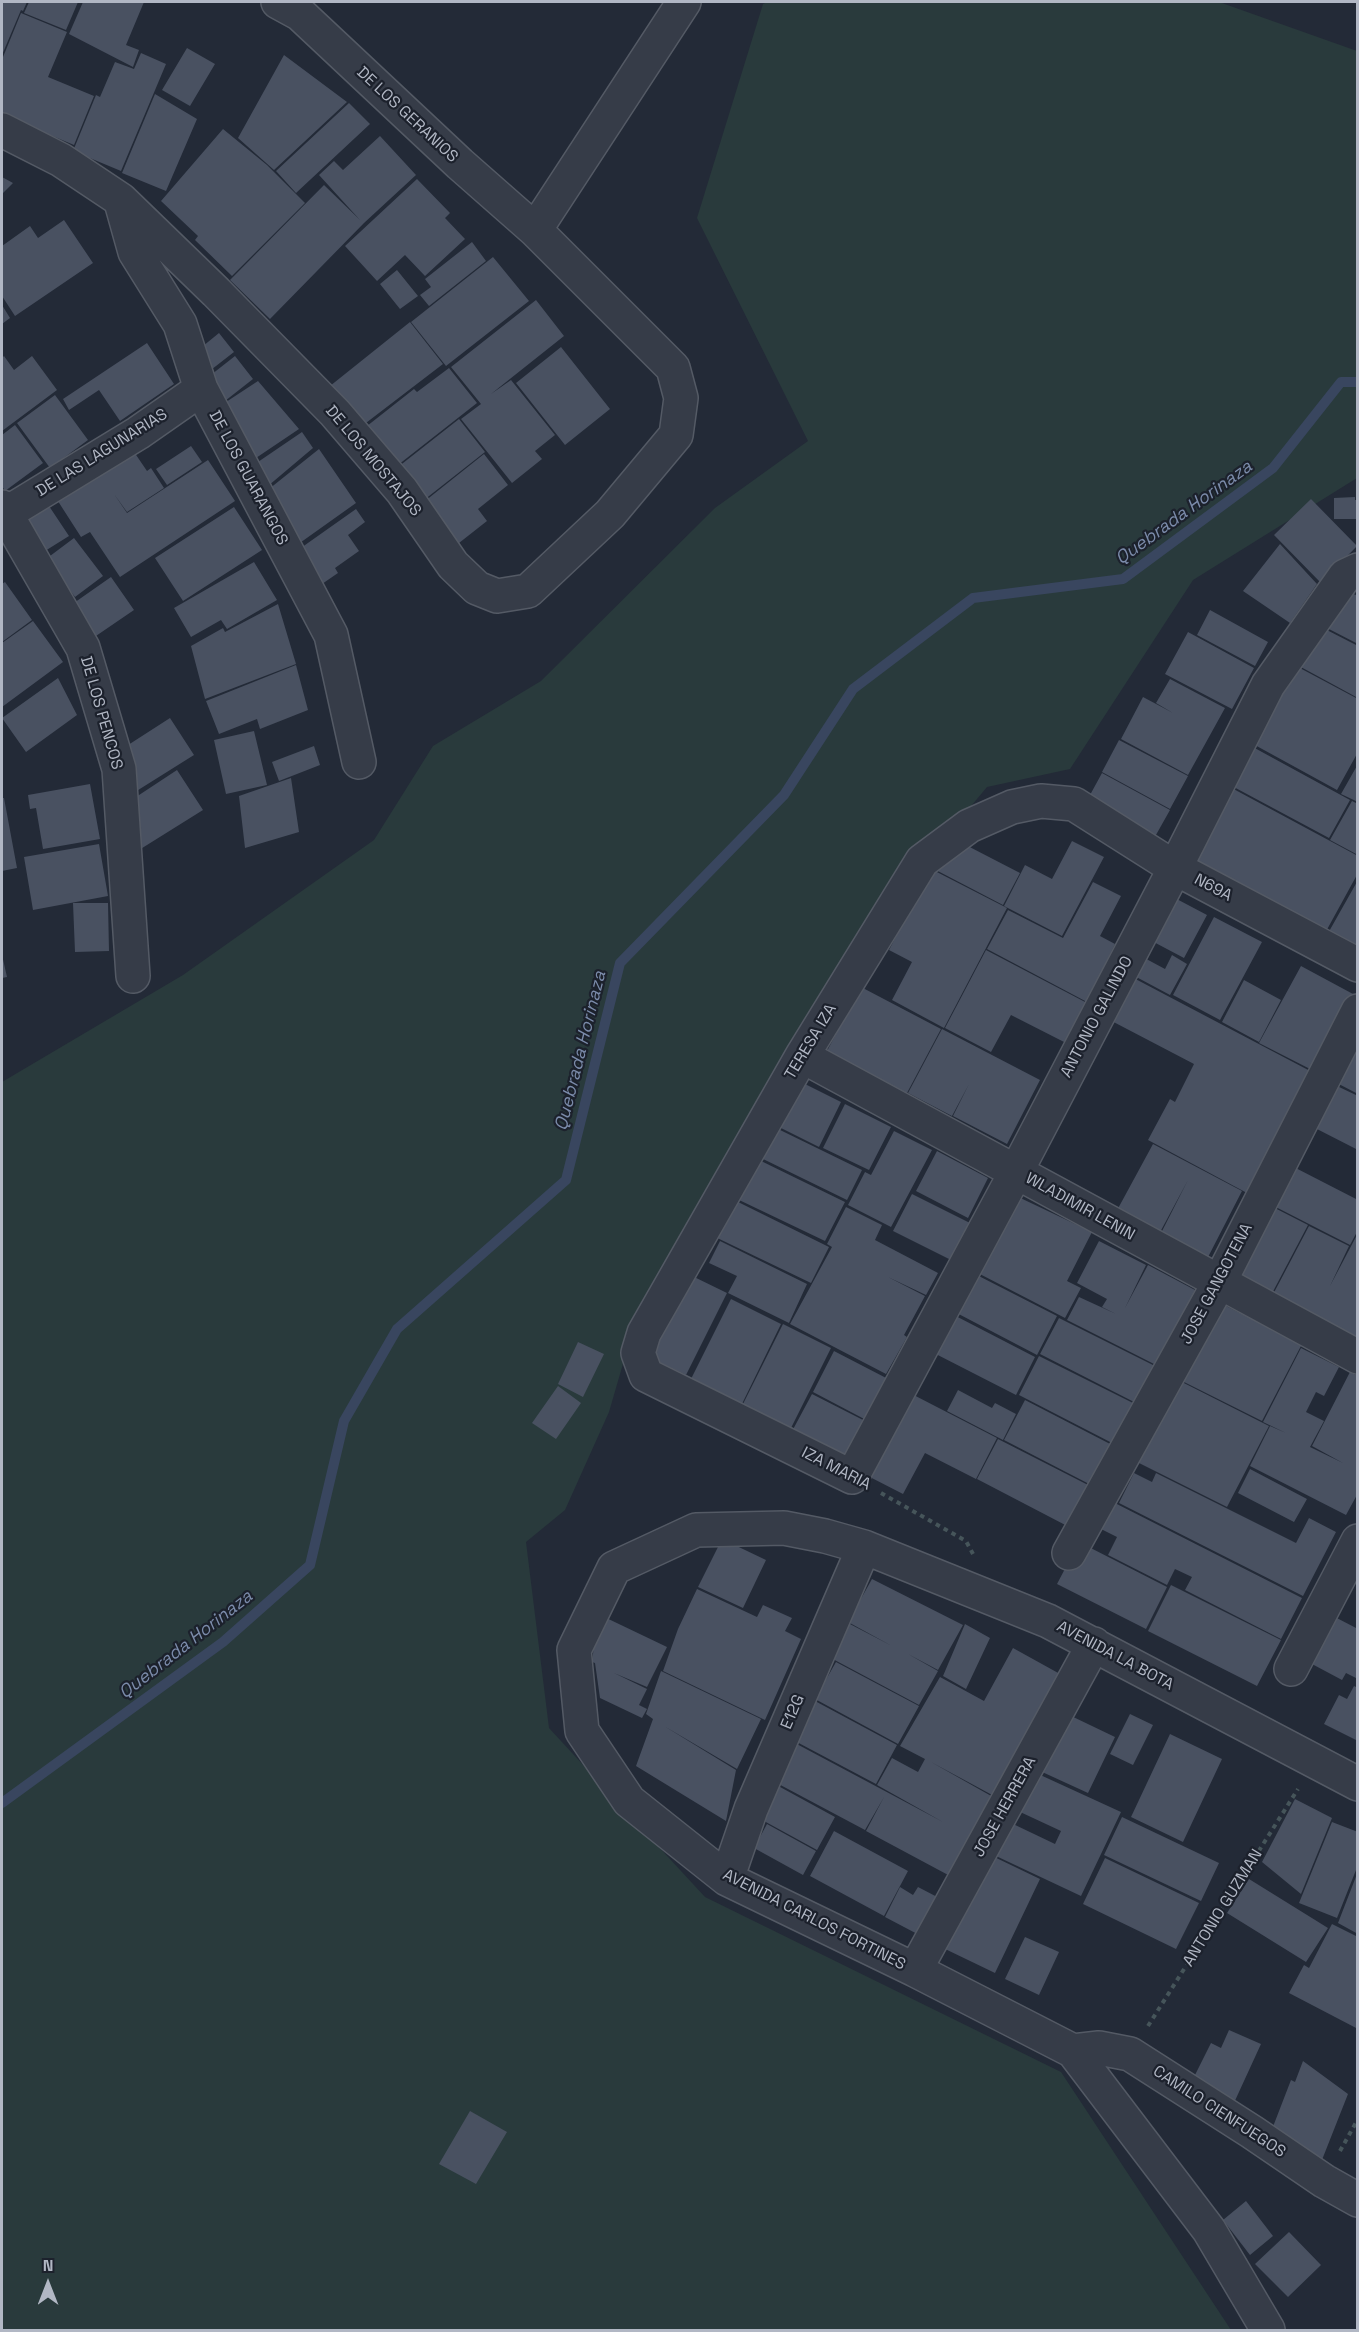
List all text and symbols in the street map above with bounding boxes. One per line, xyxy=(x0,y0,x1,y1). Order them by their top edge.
street label: DE LOS GERANIOS xyxy=(352,63,462,167)
street label: DE LOS MOSTAJOS xyxy=(321,402,425,520)
street label: DE LAS LAGUNARIAS xyxy=(33,405,171,501)
street label: DE LOS GUARANGOS xyxy=(204,407,292,549)
water label: Quebrada Horinaza xyxy=(1111,456,1257,570)
street label: DE LOS PENCOS xyxy=(76,654,126,772)
street label: N69A xyxy=(1191,870,1235,906)
street label: ANTONIO GALINDO xyxy=(1057,953,1137,1081)
water label: Quebrada Horinaza xyxy=(551,969,611,1133)
street label: TERESA IZA xyxy=(781,1001,841,1083)
street label: WLADIMIR LENIN xyxy=(1022,1169,1138,1245)
street label: JOSE GANGOTENA xyxy=(1177,1220,1257,1348)
street label: IZA MARIA xyxy=(798,1443,874,1495)
water label: Quebrada Horinaza xyxy=(115,1586,257,1704)
street label: AVENIDA LA BOTA xyxy=(1053,1617,1177,1695)
street label: E12G xyxy=(777,1692,809,1732)
street label: JOSE HERRERA xyxy=(970,1753,1040,1861)
street label: ANTONIO GUZMAN xyxy=(1179,1846,1267,1970)
street label: AVENIDA CARLOS FORTINES xyxy=(719,1865,909,1975)
street label: CAMILO CIENFUEGOS xyxy=(1149,2062,1289,2162)
north arrow xyxy=(18,2254,78,2314)
text: N xyxy=(43,2255,53,2276)

